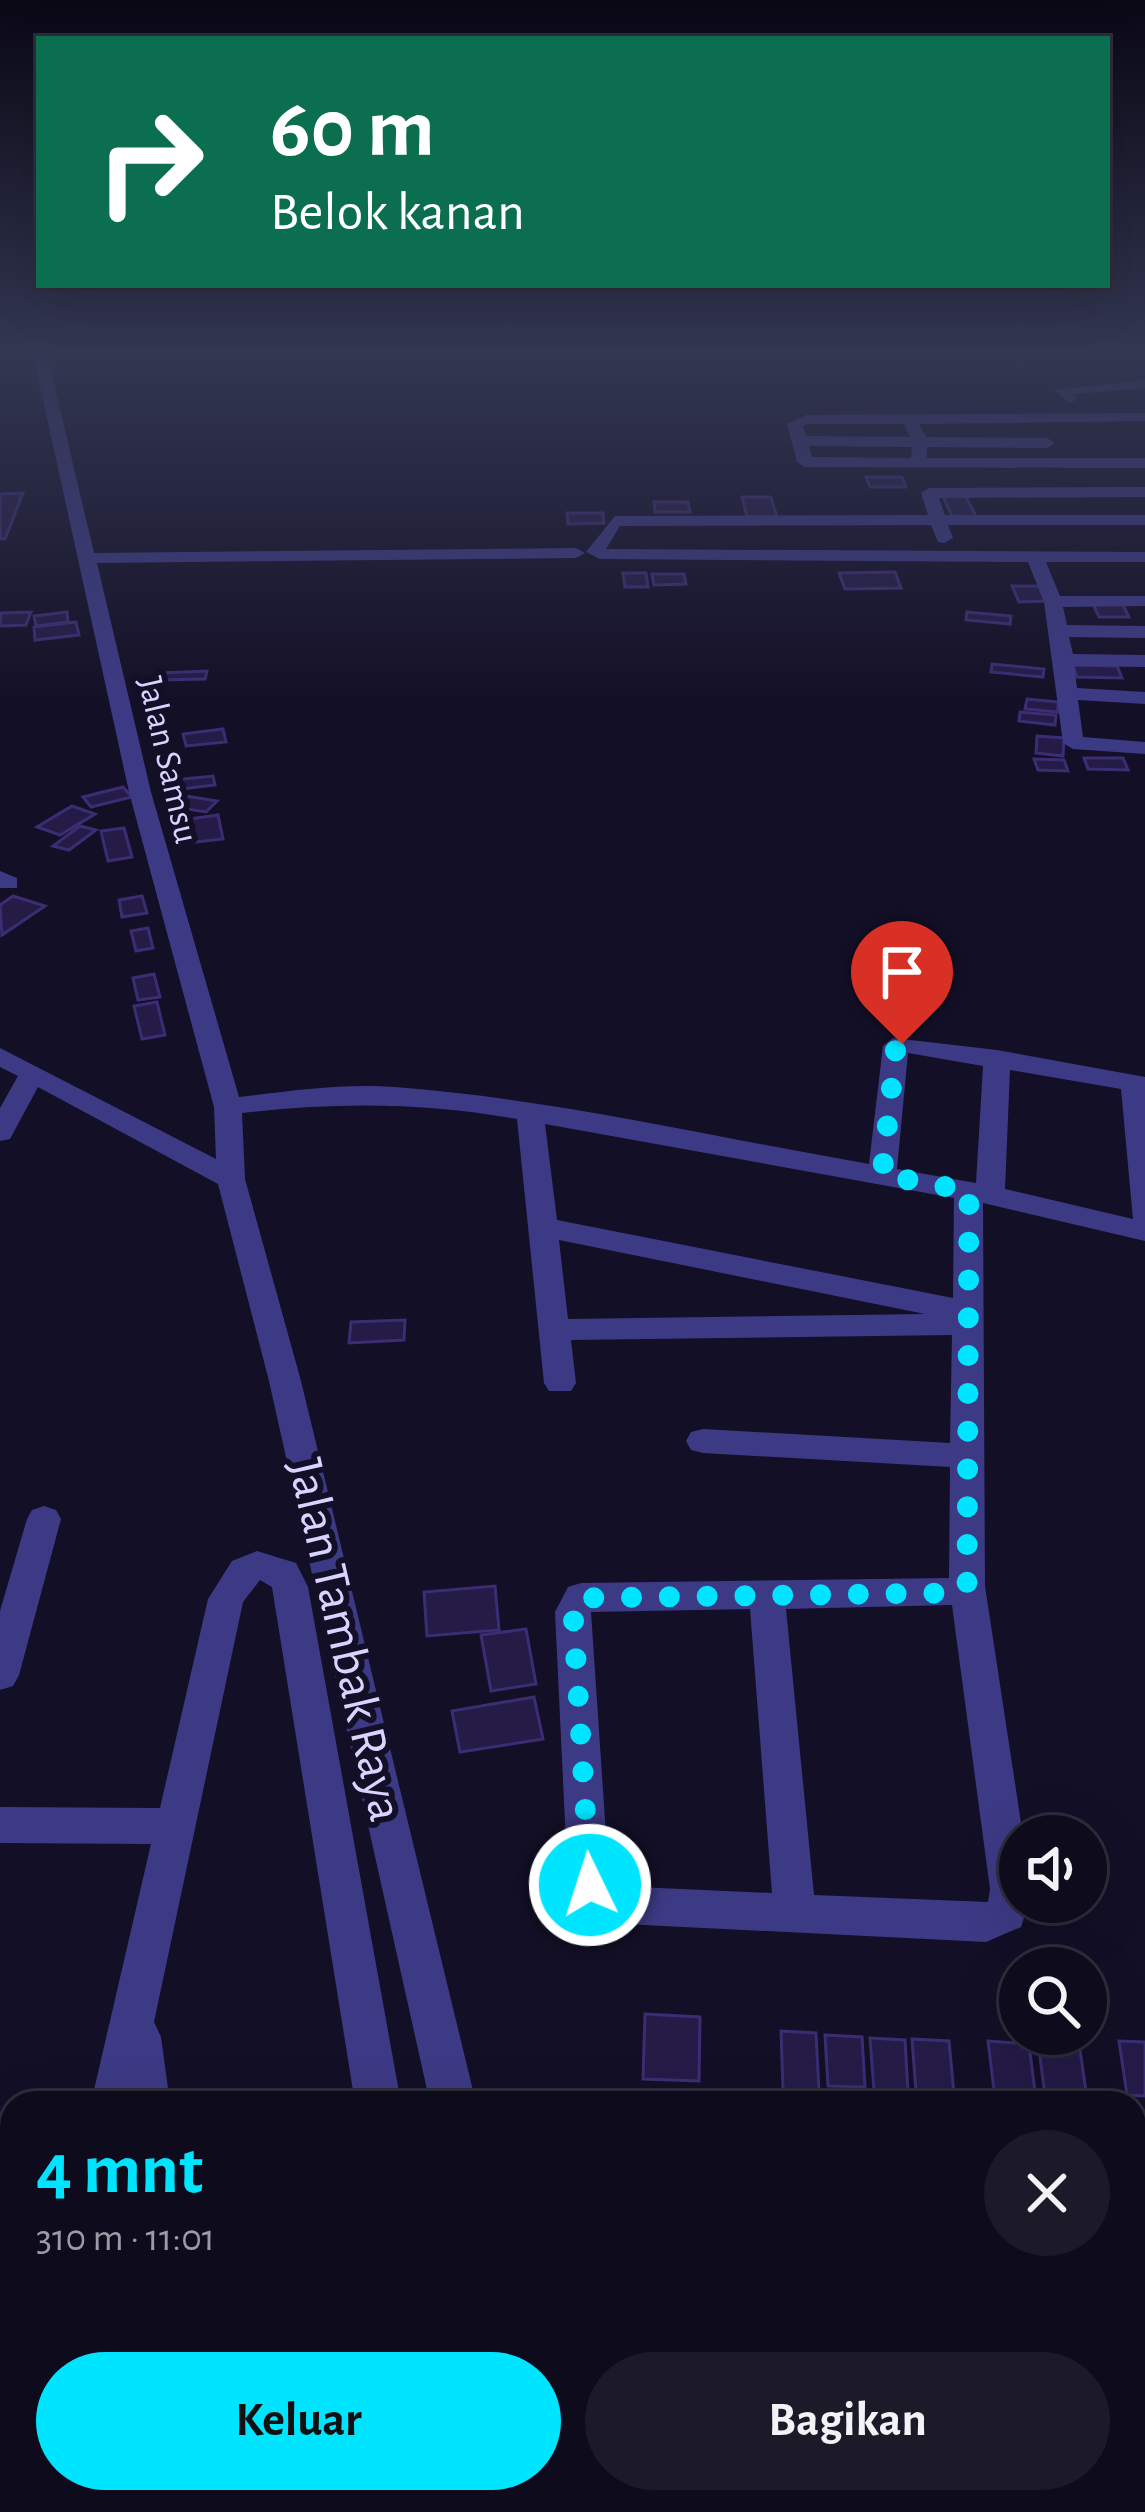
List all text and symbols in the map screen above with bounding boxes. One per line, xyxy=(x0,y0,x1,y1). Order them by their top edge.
icon: right xyxy=(72,84,228,240)
text: 60 m xyxy=(270,88,435,172)
text: Belok kanan xyxy=(270,186,525,240)
street label: Jalan Samsu xyxy=(131,673,205,847)
pin xyxy=(851,921,953,1044)
icon: arrive xyxy=(869,939,935,1005)
street label: Jalan Tambak Raya xyxy=(278,1454,412,1826)
map controls xyxy=(999,1815,1107,2055)
button: sound xyxy=(999,1815,1107,1923)
position arrow xyxy=(527,1822,653,1948)
button: search xyxy=(999,1947,1107,2055)
button: close xyxy=(984,2130,1110,2256)
text: 4 mnt xyxy=(36,2134,203,2206)
text: 310 m · 11:01 xyxy=(36,2219,215,2258)
button: Keluar xyxy=(36,2352,561,2490)
button: Bagikan xyxy=(585,2352,1110,2490)

